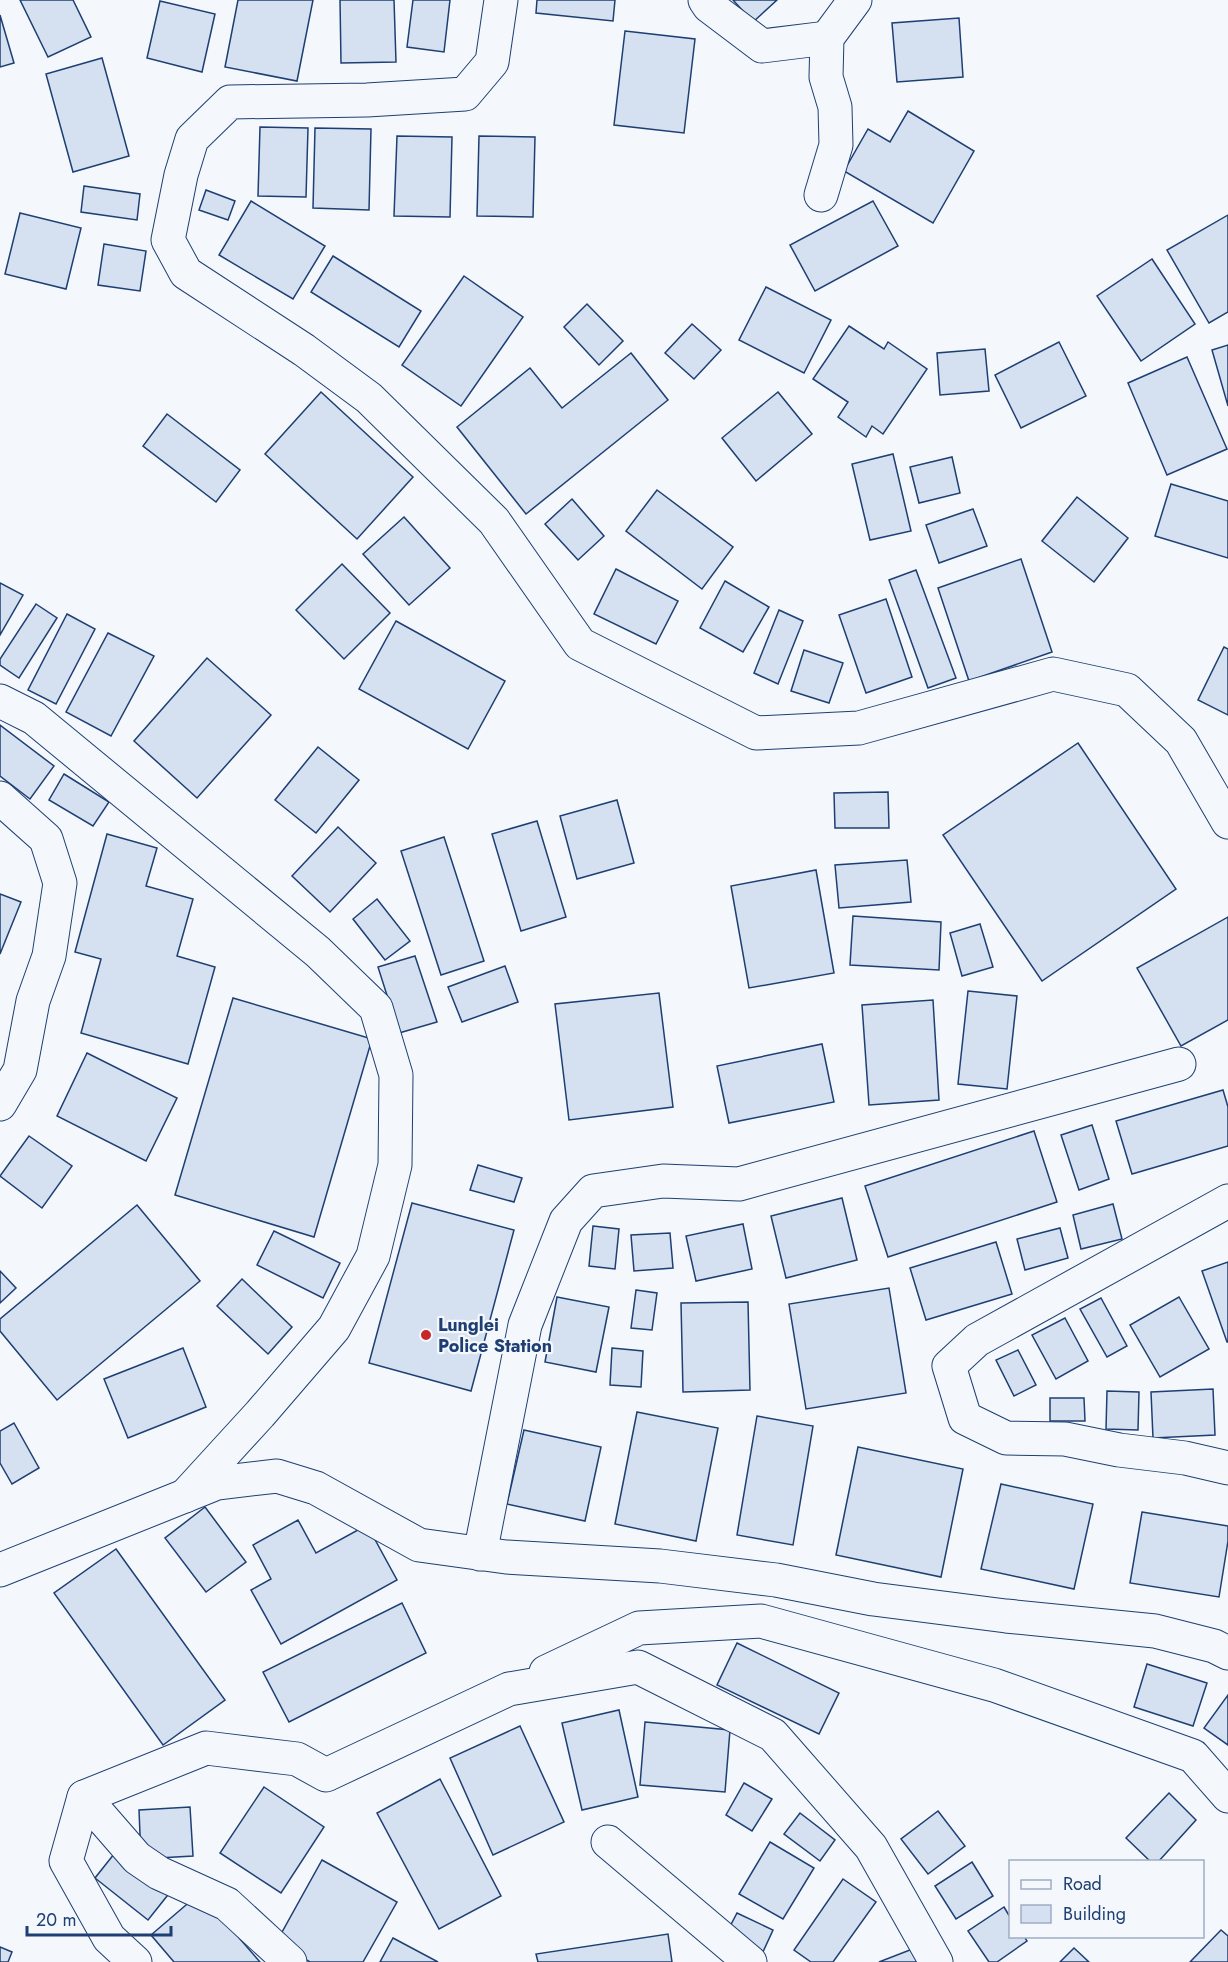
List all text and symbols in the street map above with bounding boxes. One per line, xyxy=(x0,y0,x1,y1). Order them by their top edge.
place label: Lunglei Police Station xyxy=(438,1312,552,1359)
marker: Lunglei Police Station xyxy=(419,1328,433,1342)
legend xyxy=(1009,1860,1204,1938)
text: Road xyxy=(1063,1871,1102,1897)
scale bar xyxy=(27,1899,171,1937)
text: Building xyxy=(1063,1901,1126,1927)
text: 20 m xyxy=(36,1907,76,1933)

